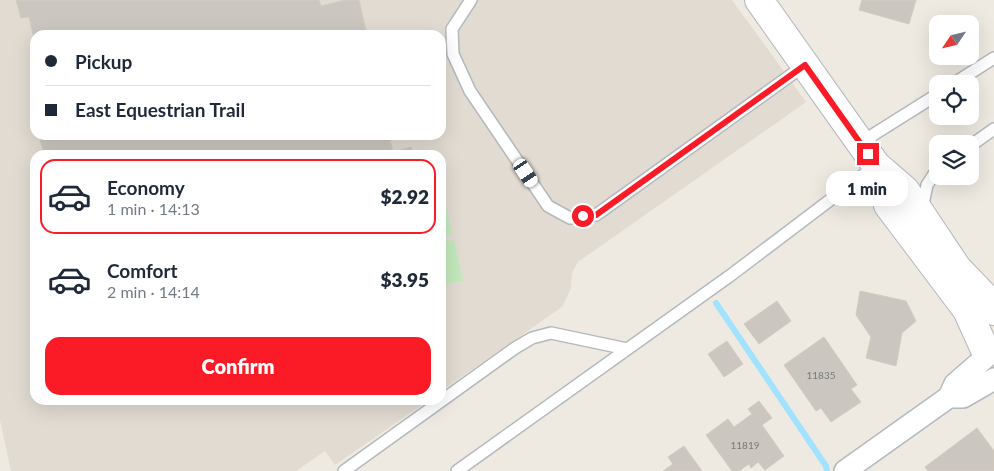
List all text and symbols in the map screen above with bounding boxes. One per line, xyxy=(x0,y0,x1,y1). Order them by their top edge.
north arrow xyxy=(929,15,979,65)
map controls xyxy=(929,15,979,185)
text: Pickup xyxy=(75,50,132,73)
button: locate xyxy=(929,75,979,125)
text: East Equestrian Trail xyxy=(75,98,245,121)
button: layers xyxy=(929,135,979,185)
route end xyxy=(857,143,879,165)
car xyxy=(511,156,540,190)
callout: 1 min xyxy=(827,172,909,206)
icon: car xyxy=(47,174,92,219)
text: Economy xyxy=(107,176,185,199)
text: 1 min xyxy=(847,179,887,198)
text: $2.92 xyxy=(380,185,429,208)
text: 1 min · 14:13 xyxy=(107,199,200,218)
route start xyxy=(572,205,594,227)
icon: car xyxy=(47,257,92,302)
text: Comfort xyxy=(107,259,178,282)
text: $3.95 xyxy=(380,268,429,291)
text: 2 min · 14:14 xyxy=(107,282,200,301)
button: Confirm xyxy=(45,337,431,395)
house number: 11835 xyxy=(806,369,836,381)
house number: 11819 xyxy=(730,439,760,451)

